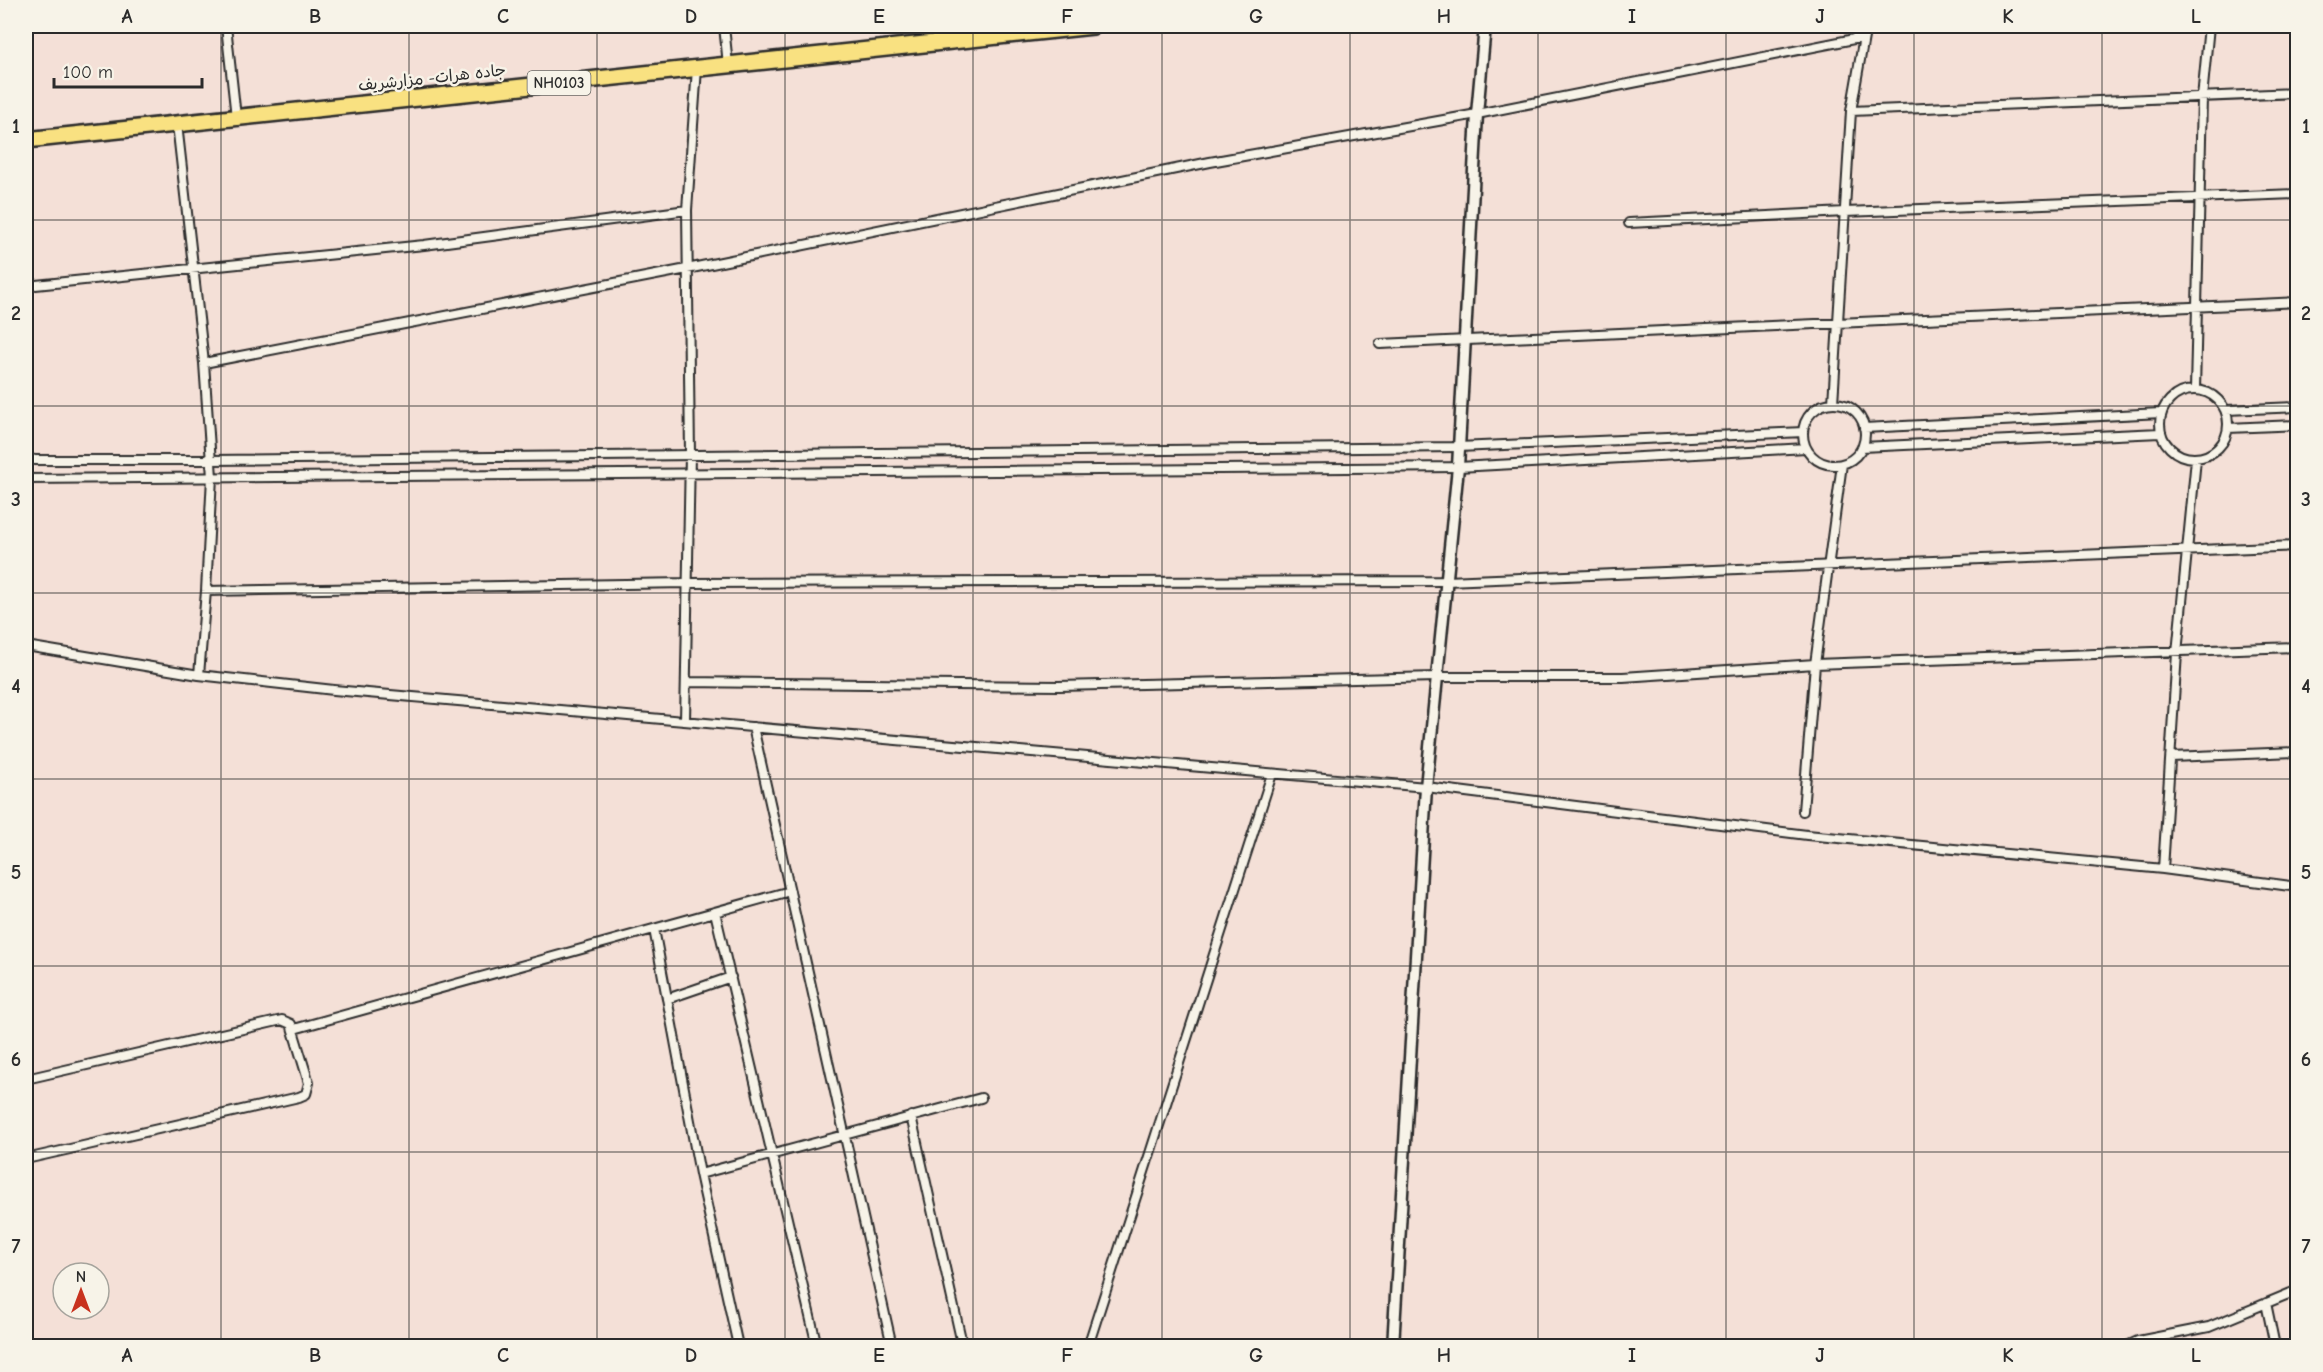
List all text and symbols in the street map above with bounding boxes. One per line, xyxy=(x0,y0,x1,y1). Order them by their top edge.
text: A xyxy=(121,5,133,28)
text: B xyxy=(309,5,321,28)
text: C xyxy=(497,5,509,28)
text: D xyxy=(685,5,697,28)
text: E xyxy=(873,5,885,28)
text: F xyxy=(1061,5,1073,28)
text: G xyxy=(1249,5,1263,28)
text: H xyxy=(1437,5,1451,28)
text: I xyxy=(1628,5,1636,28)
text: J xyxy=(1815,5,1825,28)
text: K xyxy=(2002,5,2014,28)
text: L xyxy=(2191,5,2201,28)
scale bar xyxy=(54,51,202,89)
street label: جاده هرات- مزارشریف xyxy=(357,61,507,95)
text: 100 m xyxy=(63,62,113,83)
road number: NH0103 xyxy=(528,71,590,95)
text: 1 xyxy=(12,115,20,138)
text: 1 xyxy=(2302,115,2310,138)
text: 2 xyxy=(11,302,21,325)
text: 2 xyxy=(2301,302,2311,325)
text: 3 xyxy=(11,488,21,511)
text: 3 xyxy=(2301,488,2311,511)
text: 4 xyxy=(11,675,21,698)
text: 4 xyxy=(2301,675,2311,698)
text: 5 xyxy=(11,861,21,884)
text: 5 xyxy=(2301,861,2311,884)
text: 6 xyxy=(11,1048,21,1071)
text: 6 xyxy=(2301,1048,2311,1071)
text: 7 xyxy=(12,1235,21,1258)
text: 7 xyxy=(2302,1235,2311,1258)
north arrow xyxy=(51,1261,111,1321)
text: N xyxy=(76,1268,86,1286)
text: A xyxy=(121,1344,133,1367)
text: B xyxy=(309,1344,321,1367)
text: C xyxy=(497,1344,509,1367)
text: D xyxy=(685,1344,697,1367)
text: E xyxy=(873,1344,885,1367)
text: F xyxy=(1061,1344,1073,1367)
text: G xyxy=(1249,1344,1263,1367)
text: H xyxy=(1437,1344,1451,1367)
text: I xyxy=(1628,1344,1636,1367)
text: J xyxy=(1815,1344,1825,1367)
text: K xyxy=(2002,1344,2014,1367)
text: L xyxy=(2191,1344,2201,1367)

